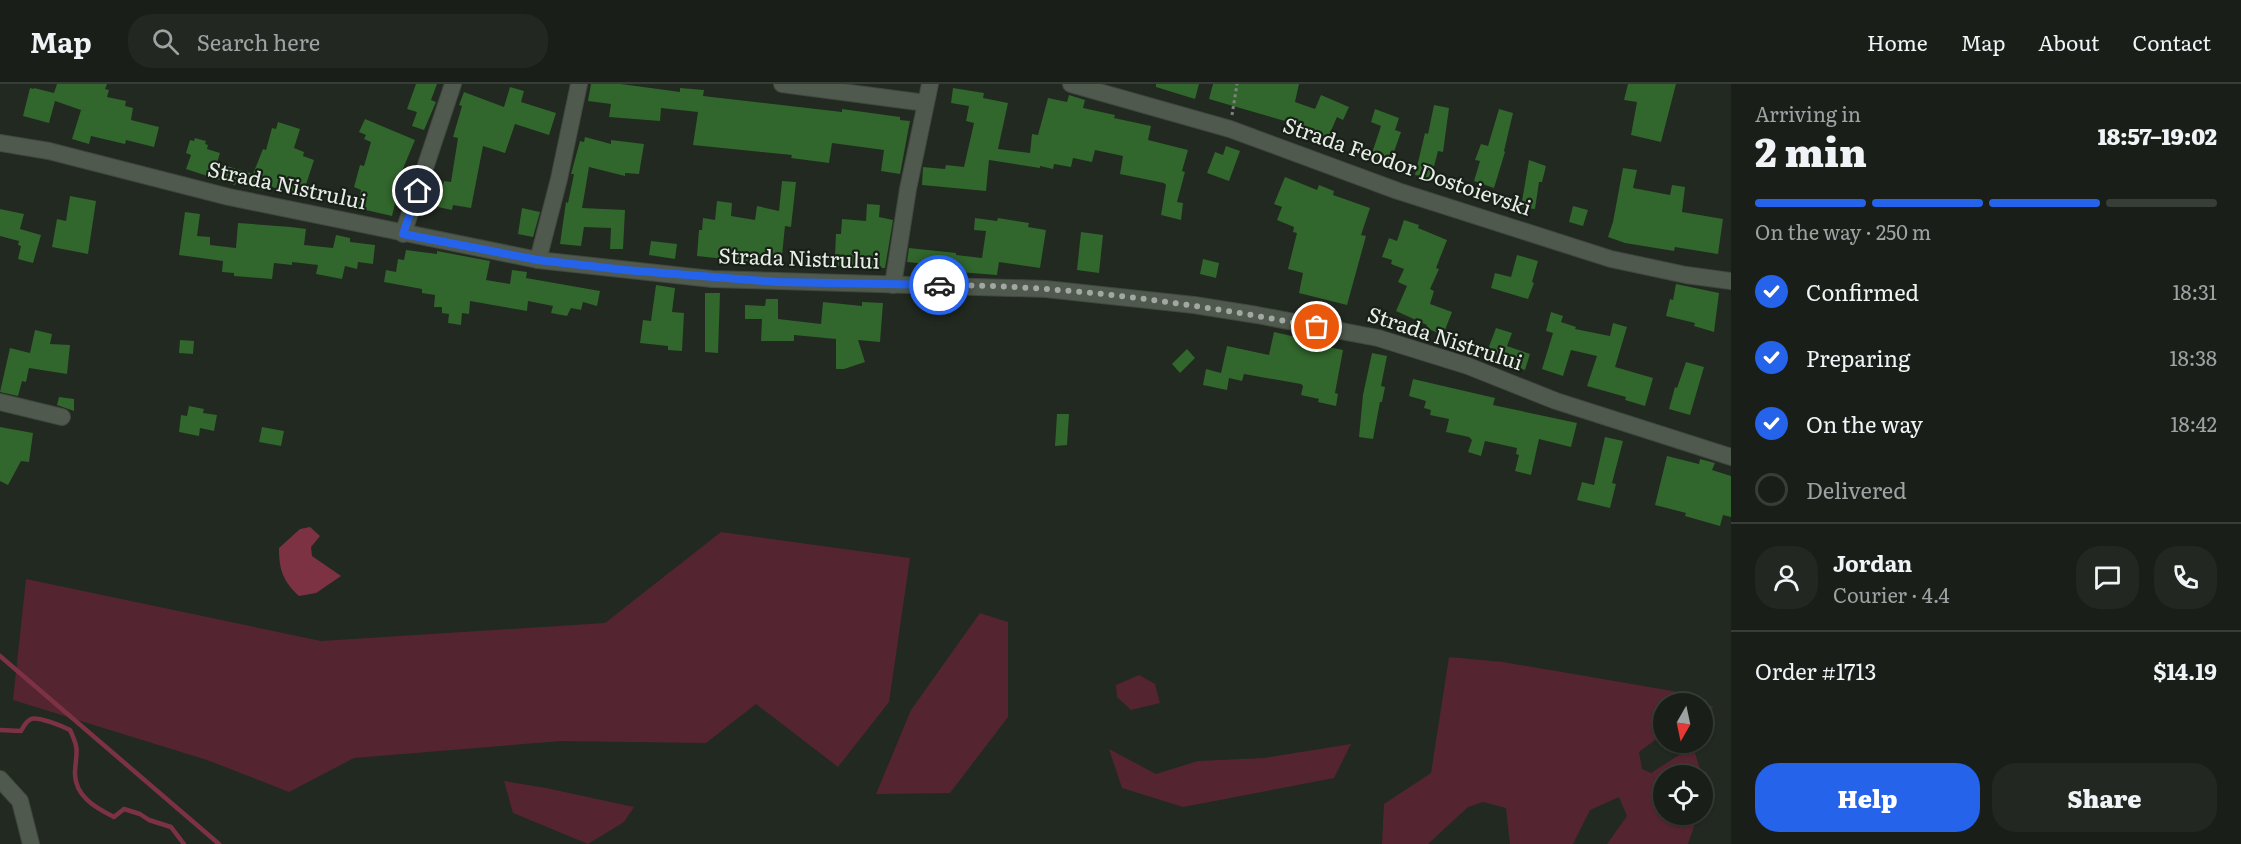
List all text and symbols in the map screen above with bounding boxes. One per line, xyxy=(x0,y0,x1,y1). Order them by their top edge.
search box xyxy=(128,14,548,68)
text: Map xyxy=(30,20,92,62)
icon: search xyxy=(149,25,182,58)
text: Search here xyxy=(197,25,320,58)
text: Home xyxy=(1867,26,1928,57)
text: Map xyxy=(1961,26,2005,57)
text: About xyxy=(2038,26,2100,57)
text: Contact xyxy=(2133,26,2211,57)
text: Arriving in xyxy=(1755,98,1861,128)
street label: Strada Feodor Dostoievski xyxy=(1279,108,1536,222)
text: 18:57–19:02 xyxy=(2098,119,2217,152)
text: 2 min xyxy=(1755,121,1867,179)
street label: Strada Nistrului xyxy=(205,152,370,215)
pin xyxy=(392,165,443,216)
icon: home xyxy=(401,174,434,207)
text: On the way · 250 m xyxy=(1755,216,1931,246)
street label: Strada Nistrului xyxy=(718,238,880,275)
courier xyxy=(909,255,969,315)
icon: car xyxy=(923,269,956,302)
icon: check xyxy=(1755,275,1788,308)
text: Confirmed xyxy=(1806,275,1919,308)
text: 18:31 xyxy=(2172,276,2217,306)
street label: Strada Nistrului xyxy=(1364,297,1527,376)
pin xyxy=(1291,301,1342,352)
icon: bag xyxy=(1300,310,1333,343)
icon: check xyxy=(1755,341,1788,374)
text: Preparing xyxy=(1806,341,1910,374)
text: 18:38 xyxy=(2170,342,2217,372)
icon: check xyxy=(1755,407,1788,440)
text: On the way xyxy=(1806,407,1923,440)
text: 18:42 xyxy=(2170,408,2217,438)
text: Delivered xyxy=(1806,473,1907,506)
button: person xyxy=(1755,546,1818,609)
text: Jordan xyxy=(1833,546,1912,579)
button: chat xyxy=(2076,546,2139,609)
button: phone xyxy=(2154,546,2217,609)
text: Courier · 4.4 xyxy=(1833,579,1950,609)
text: Order #1713 xyxy=(1755,654,1876,687)
text: $14.19 xyxy=(2153,654,2217,687)
north arrow xyxy=(1653,693,1713,753)
map controls xyxy=(1653,693,1713,825)
button: Help xyxy=(1755,763,1980,832)
button: Share xyxy=(1992,763,2217,832)
button: locate xyxy=(1653,765,1713,825)

